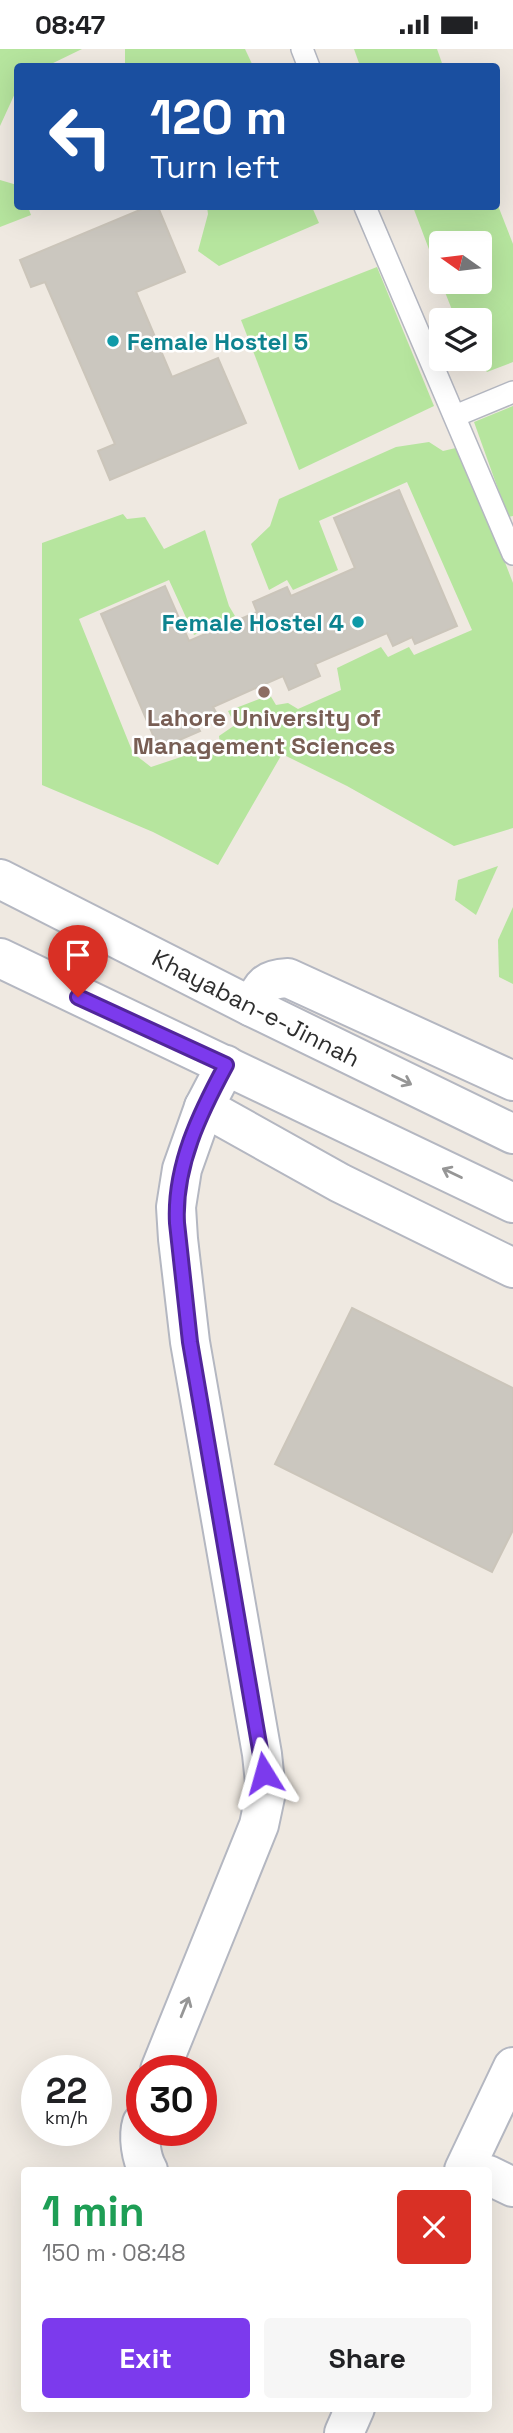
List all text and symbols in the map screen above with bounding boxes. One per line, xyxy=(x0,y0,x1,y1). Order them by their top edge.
text: 08:47 xyxy=(35,8,105,42)
text: 120 m xyxy=(150,86,287,148)
icon: left xyxy=(35,91,126,182)
text: Turn left xyxy=(150,147,280,187)
north arrow xyxy=(429,231,492,294)
map controls xyxy=(429,231,492,371)
button: layers xyxy=(429,308,492,371)
place label: Female Hostel 5 xyxy=(127,326,308,357)
marker: Female Hostel 5 xyxy=(105,333,121,349)
place label: Female Hostel 4 xyxy=(162,607,344,638)
marker: Female Hostel 4 xyxy=(350,614,366,630)
marker: Lahore University of Management Sciences xyxy=(256,684,272,700)
place label: Lahore University of Management Sciences xyxy=(133,702,395,761)
pin xyxy=(48,925,108,997)
icon: arrive xyxy=(59,936,97,974)
street label: Khayaban-e-Jinnah xyxy=(147,942,365,1074)
one-way arrow xyxy=(391,1074,412,1087)
one-way arrow xyxy=(441,1166,462,1179)
position arrow xyxy=(227,1736,301,1810)
one-way arrow xyxy=(179,1996,192,2018)
speed limit sign: 30 xyxy=(126,2055,217,2146)
text: 22 xyxy=(46,2069,87,2113)
text: km/h xyxy=(45,2106,88,2129)
text: 1 min xyxy=(42,2185,145,2238)
button: close xyxy=(397,2190,471,2264)
text: 150 m · 08:48 xyxy=(42,2238,186,2268)
button: Exit xyxy=(42,2318,250,2398)
button: Share xyxy=(264,2318,471,2398)

